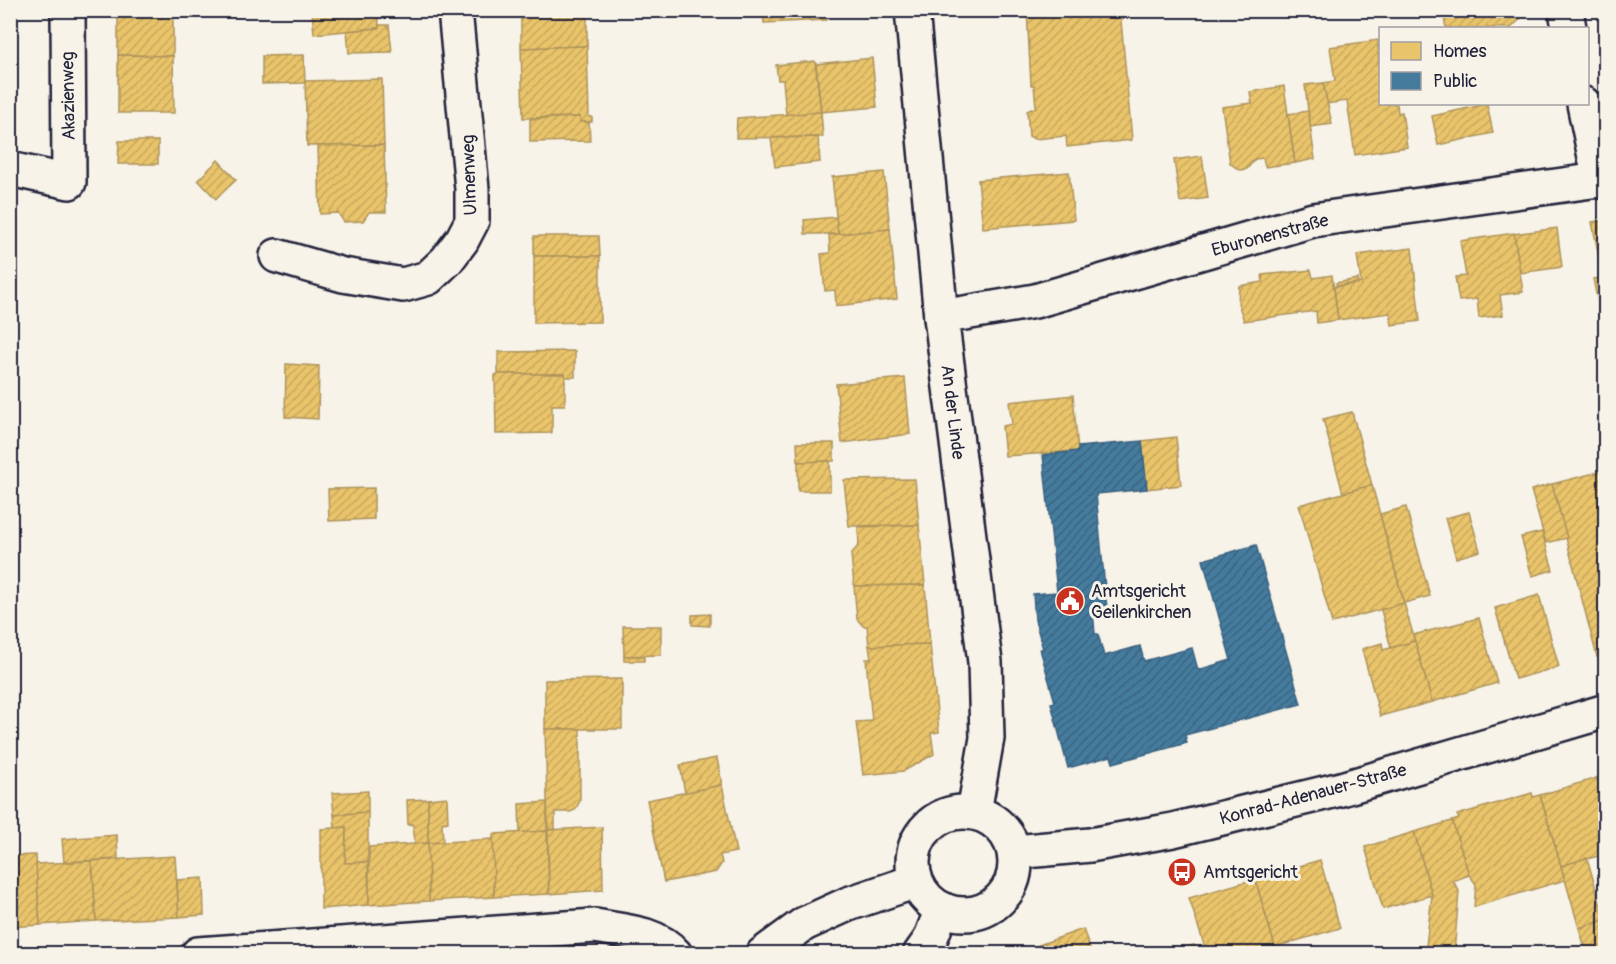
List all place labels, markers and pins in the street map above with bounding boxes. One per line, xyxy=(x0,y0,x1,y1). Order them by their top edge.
place label: Amtsgericht Geilenkirchen xyxy=(1091,580,1191,624)
public building icon: Amtsgericht Geilenkirchen xyxy=(1054,585,1086,617)
bus stop icon: Amtsgericht xyxy=(1166,856,1198,888)
place label: Amtsgericht xyxy=(1203,861,1299,884)

